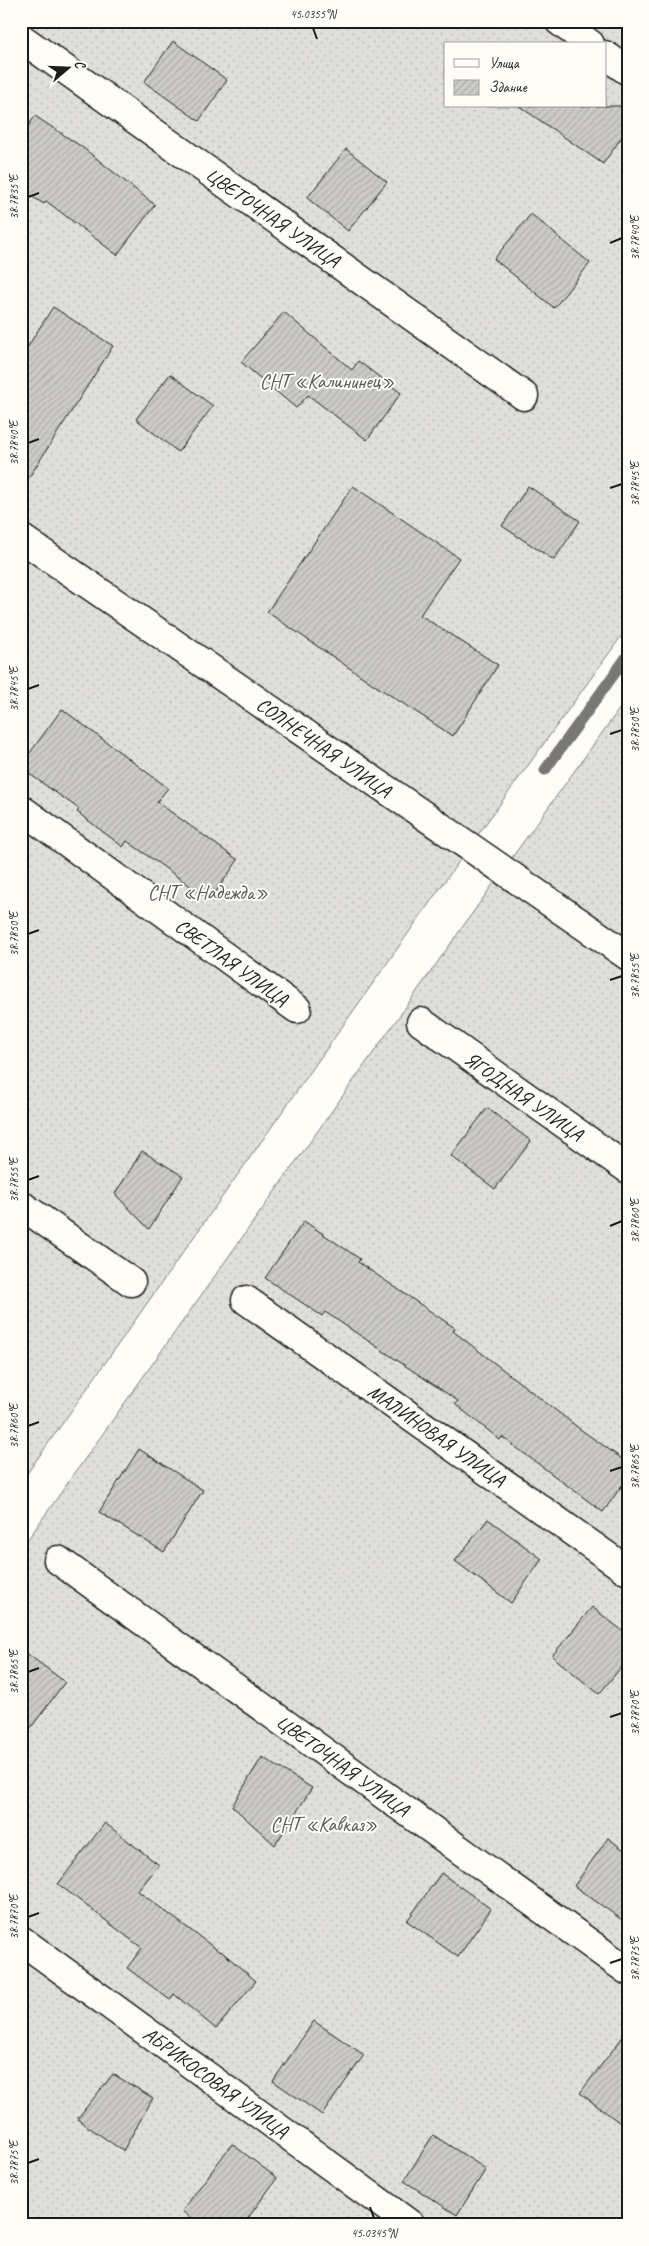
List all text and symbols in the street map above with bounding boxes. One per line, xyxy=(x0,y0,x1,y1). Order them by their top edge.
text: 45.0355°N xyxy=(290,6,337,22)
north arrow xyxy=(42,42,92,92)
legend xyxy=(444,42,606,108)
text: Улица xyxy=(489,54,520,73)
text: С xyxy=(71,58,90,72)
text: Здание xyxy=(489,78,528,97)
street label: ЦВЕТОЧНАЯ УЛИЦА xyxy=(201,162,345,274)
text: 38.7835°E xyxy=(6,173,22,219)
text: 38.7840°E xyxy=(627,214,643,260)
park label: СНТ «Калининец» xyxy=(260,369,394,394)
text: 38.7840°E xyxy=(6,419,22,465)
text: 38.7845°E xyxy=(627,460,643,506)
text: 38.7845°E xyxy=(6,665,22,711)
street label: СОЛНЕЧНАЯ УЛИЦА xyxy=(252,692,397,804)
text: 38.7850°E xyxy=(627,706,643,752)
park label: СНТ «Надежда» xyxy=(148,880,268,905)
text: 38.7850°E xyxy=(6,910,22,956)
street label: СВЕТЛАЯ УЛИЦА xyxy=(170,913,294,1012)
text: 38.7855°E xyxy=(627,952,643,998)
street label: ЯГОДНАЯ УЛИЦА xyxy=(460,1046,589,1147)
text: 38.7855°E xyxy=(6,1156,22,1202)
text: 38.7860°E xyxy=(627,1197,643,1243)
street label: МАЛИНОВАЯ УЛИЦА xyxy=(363,1379,511,1493)
text: 38.7860°E xyxy=(6,1402,22,1448)
text: 38.7865°E xyxy=(627,1443,643,1489)
text: 38.7865°E xyxy=(6,1648,22,1694)
text: 38.7870°E xyxy=(627,1689,643,1735)
street label: ЦВЕТОЧНАЯ УЛИЦА xyxy=(271,1709,415,1823)
park label: СНТ «Кавказ» xyxy=(271,1812,377,1837)
text: 38.7870°E xyxy=(6,1893,22,1939)
text: 38.7875°E xyxy=(627,1935,643,1981)
street label: АБРИКОСОВАЯ УЛИЦА xyxy=(138,2021,294,2144)
text: 38.7875°E xyxy=(6,2139,22,2185)
text: 45.0345°N xyxy=(351,2225,398,2241)

